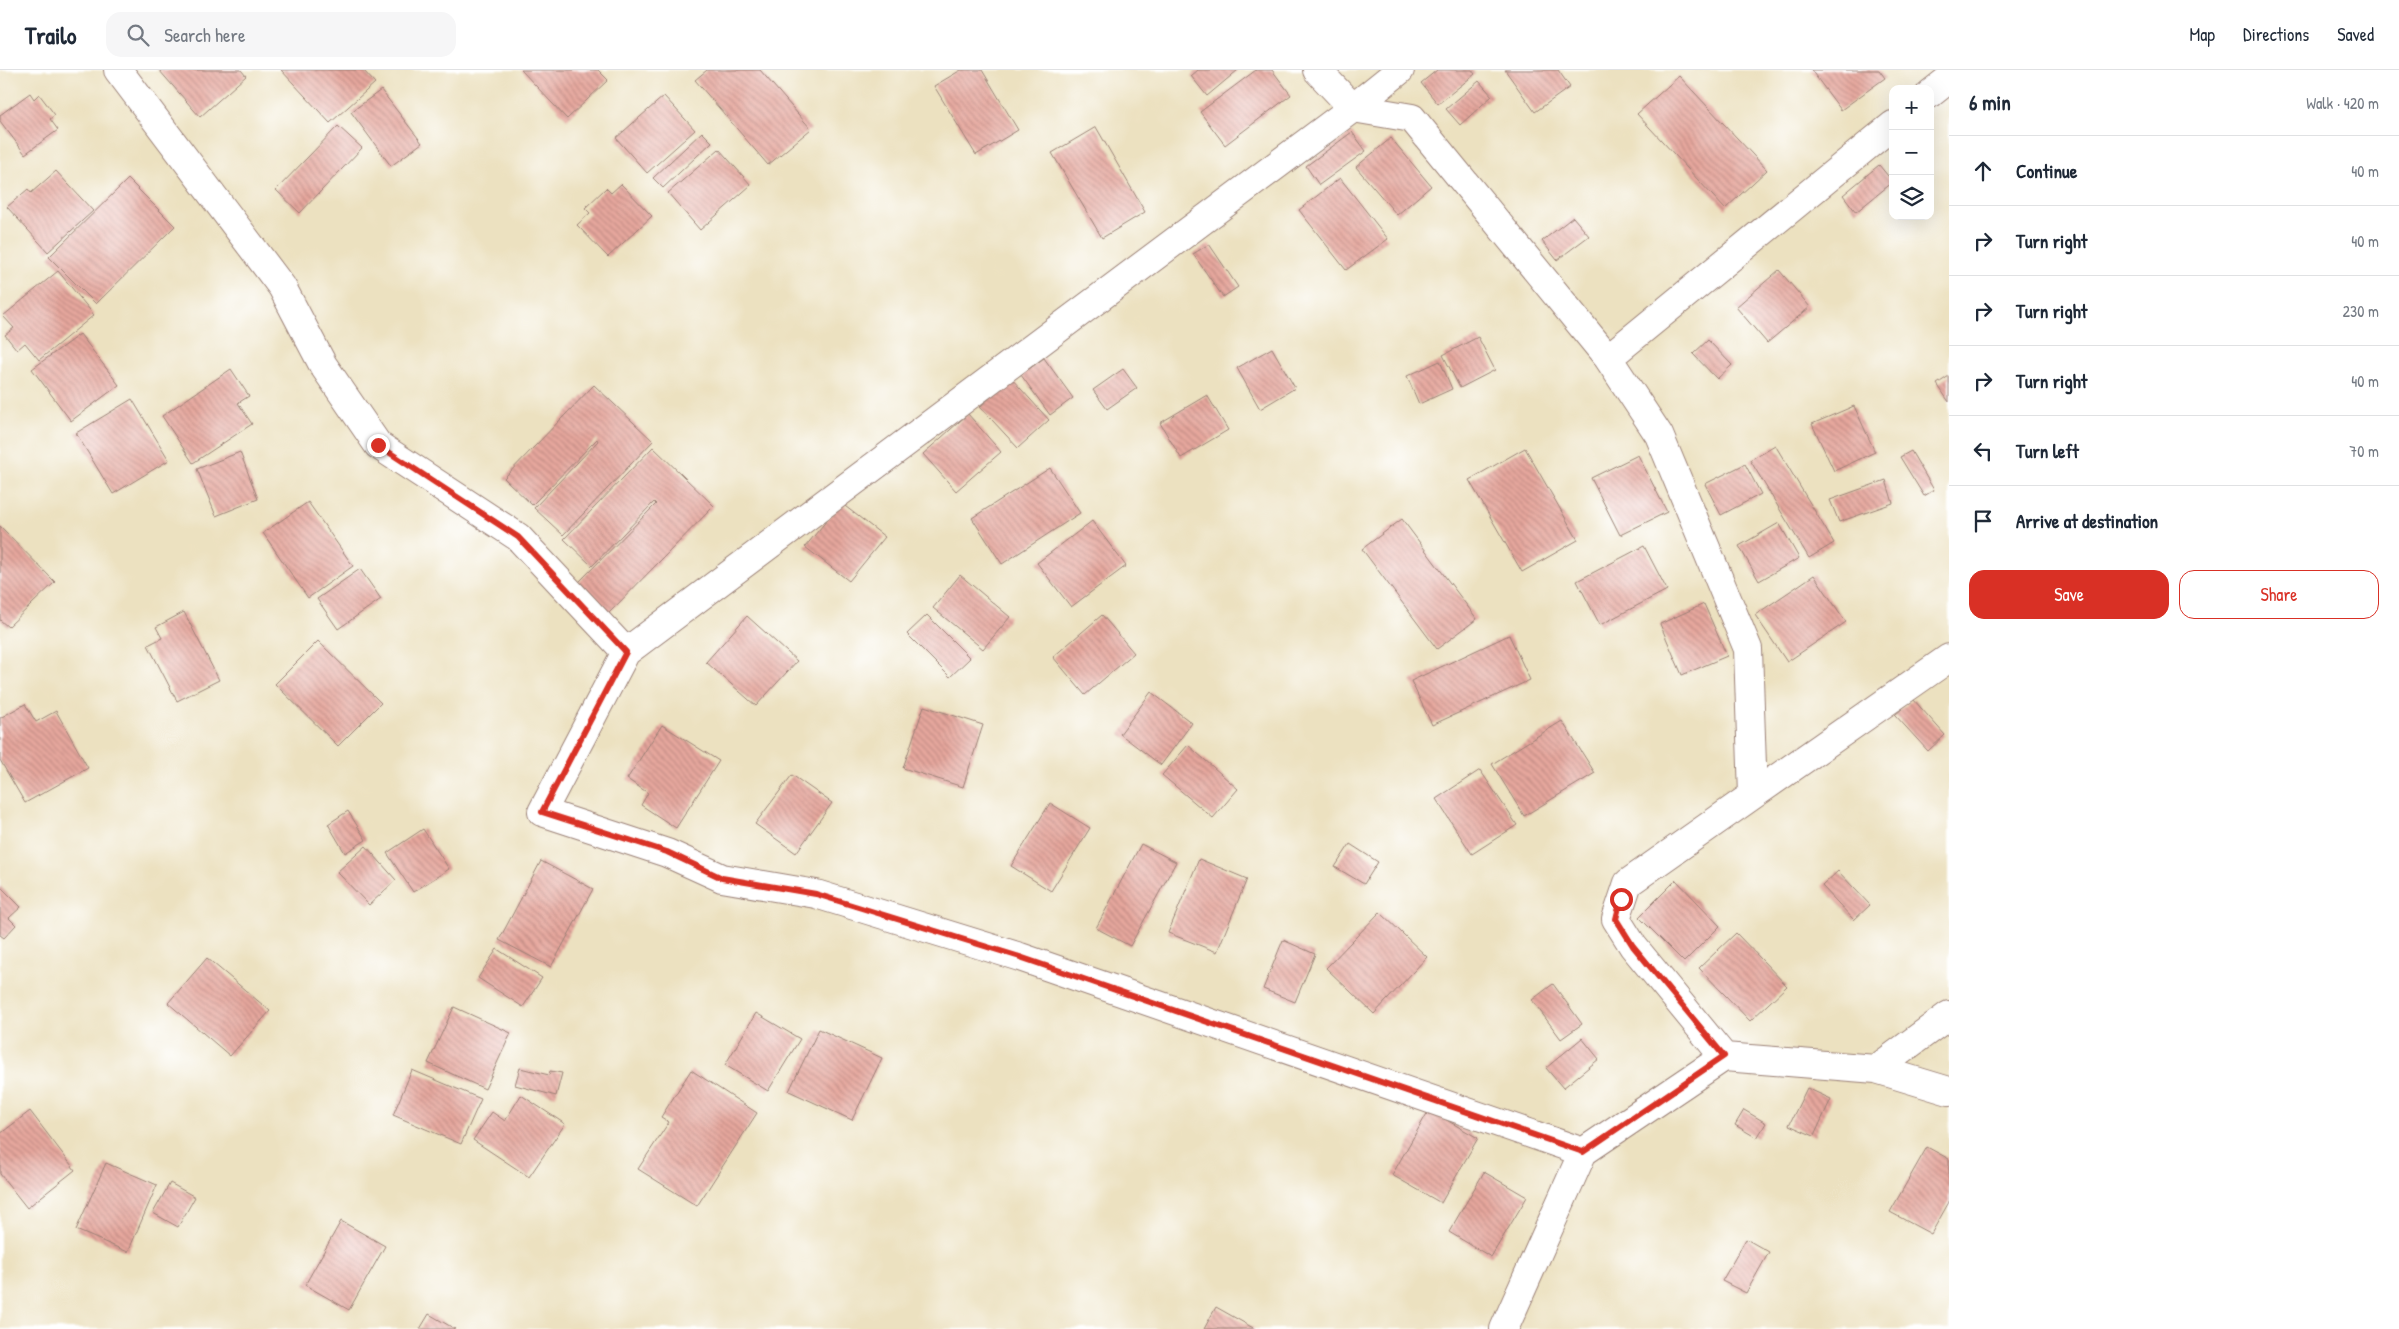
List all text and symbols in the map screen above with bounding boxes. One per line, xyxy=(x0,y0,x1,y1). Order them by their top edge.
search box xyxy=(106,12,456,57)
text: Trailo xyxy=(25,19,76,51)
icon: search xyxy=(124,21,152,49)
text: Search here xyxy=(164,22,246,48)
text: Map xyxy=(2190,22,2215,47)
text: Directions xyxy=(2243,22,2309,47)
text: Saved xyxy=(2337,22,2374,47)
map controls xyxy=(1889,85,1934,220)
button: + xyxy=(1889,85,1934,130)
text: 6 min xyxy=(1969,88,2011,117)
text: Walk · 420 m xyxy=(2306,92,2379,114)
button: − xyxy=(1889,130,1934,175)
icon: ahead xyxy=(1969,157,1997,185)
text: Continue xyxy=(2016,158,2077,184)
text: 40 m xyxy=(2351,160,2379,182)
button: layers xyxy=(1889,175,1934,220)
icon: right xyxy=(1969,227,1997,255)
text: Turn right xyxy=(2016,228,2087,254)
text: 40 m xyxy=(2351,230,2379,252)
icon: right xyxy=(1969,297,1997,325)
text: Turn right xyxy=(2016,298,2087,324)
text: 230 m xyxy=(2343,300,2379,322)
icon: right xyxy=(1969,367,1997,395)
text: Turn right xyxy=(2016,368,2087,394)
text: 40 m xyxy=(2351,370,2379,392)
route end xyxy=(367,434,390,457)
icon: left xyxy=(1969,437,1997,465)
text: Turn left xyxy=(2016,438,2079,464)
text: 70 m xyxy=(2349,440,2379,462)
icon: arrive xyxy=(1969,507,1997,535)
text: Arrive at destination xyxy=(2016,508,2158,534)
button: Save xyxy=(1969,570,2169,619)
button: Share xyxy=(2179,570,2379,619)
route start xyxy=(1610,888,1633,911)

